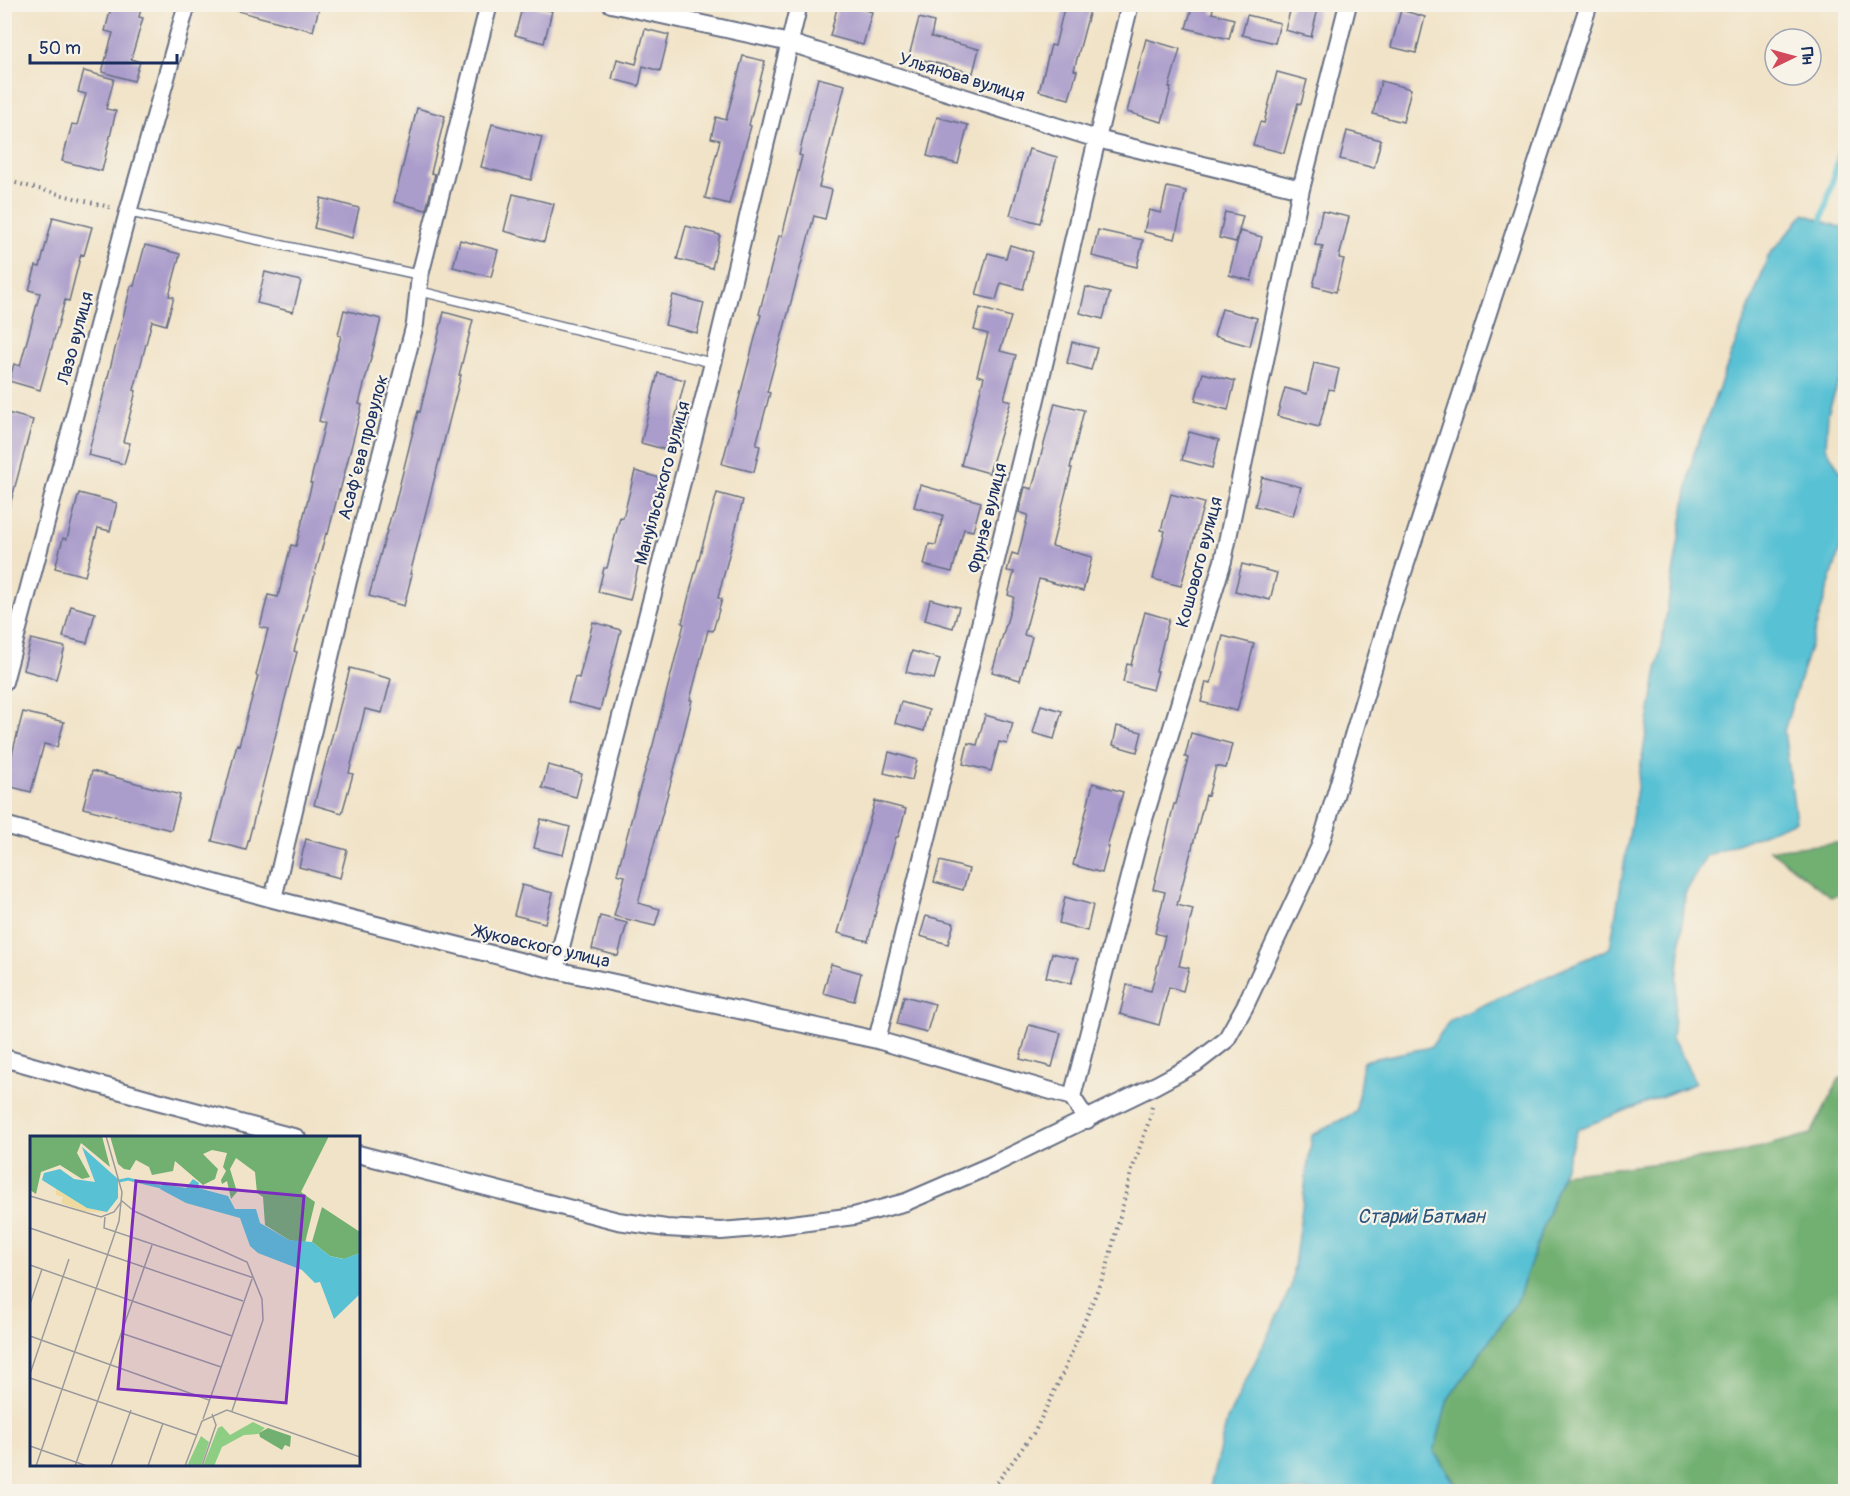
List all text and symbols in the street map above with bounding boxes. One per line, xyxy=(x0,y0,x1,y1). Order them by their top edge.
scale bar xyxy=(30,27,177,65)
north arrow xyxy=(1763,27,1823,87)
text: 50 m xyxy=(39,37,81,60)
text: Пн xyxy=(1796,46,1818,65)
street label: Ульянова вулиця xyxy=(896,47,1028,108)
street label: Лазо вулиця xyxy=(52,289,99,388)
street label: Асаф’єва провулок xyxy=(333,372,394,522)
street label: Мануільського вулиця xyxy=(630,399,695,568)
street label: Фрунзе вулиця xyxy=(963,461,1012,575)
street label: Кошового вулиця xyxy=(1171,494,1228,630)
street label: Жуковского улица xyxy=(469,919,612,973)
inset map xyxy=(30,1136,360,1466)
water label: Старий Батман xyxy=(1357,1204,1487,1229)

